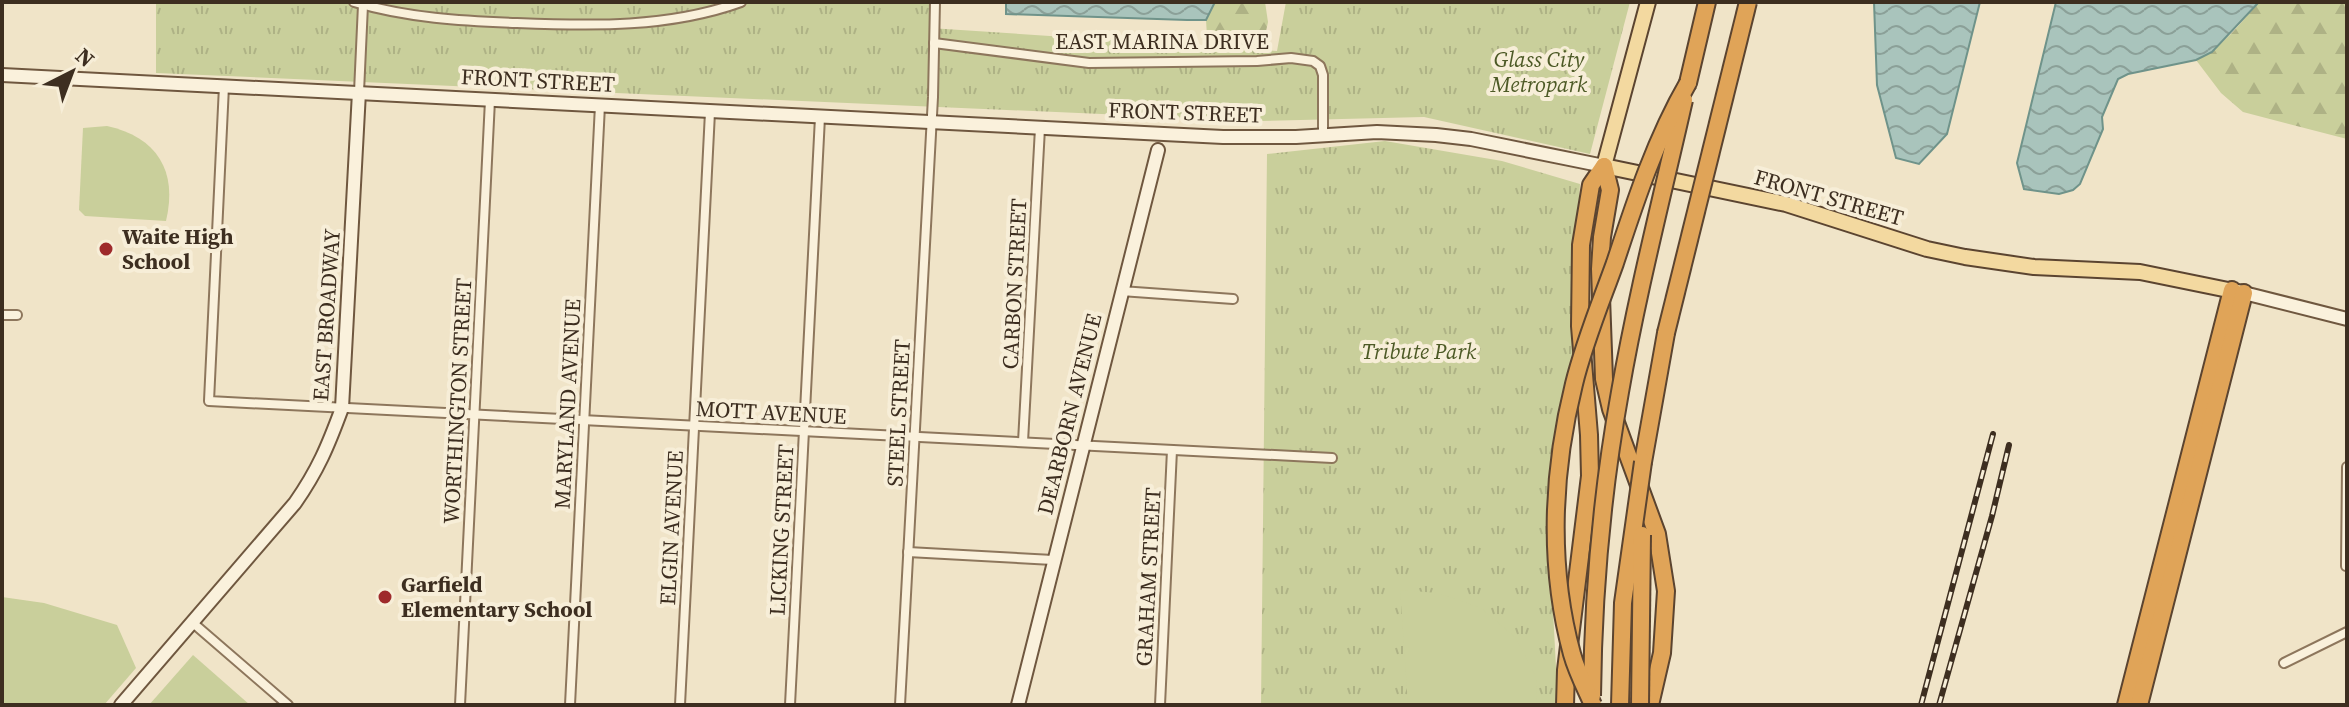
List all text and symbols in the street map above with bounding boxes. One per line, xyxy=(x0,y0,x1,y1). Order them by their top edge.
street label: EAST MARINA DRIVE xyxy=(1055,26,1269,56)
north arrow xyxy=(32,32,112,112)
text: N xyxy=(69,41,101,74)
park label: Glass City Metropark xyxy=(1490,44,1588,99)
street label: FRONT STREET xyxy=(460,61,616,99)
street label: FRONT STREET xyxy=(1107,94,1263,130)
street label: FRONT STREET xyxy=(1751,161,1907,233)
street label: CARBON STREET xyxy=(995,198,1033,370)
place label: Waite High School xyxy=(122,221,234,276)
street label: EAST BROADWAY xyxy=(305,228,347,402)
marker: Waite High School xyxy=(97,240,115,258)
street label: WORTHINGTON STREET xyxy=(436,277,478,525)
street label: MARYLAND AVENUE xyxy=(547,298,587,510)
street label: DEARBORN AVENUE xyxy=(1030,310,1108,518)
park label: Tribute Park xyxy=(1362,336,1477,366)
street label: STEEL STREET xyxy=(879,339,917,487)
street label: MOTT AVENUE xyxy=(695,393,847,431)
street label: LICKING STREET xyxy=(762,444,800,616)
street label: ELGIN AVENUE xyxy=(652,450,690,606)
street label: GRAHAM STREET xyxy=(1128,487,1168,667)
place label: Garfield Elementary School xyxy=(401,569,592,624)
marker: Garfield Elementary School xyxy=(376,588,394,606)

